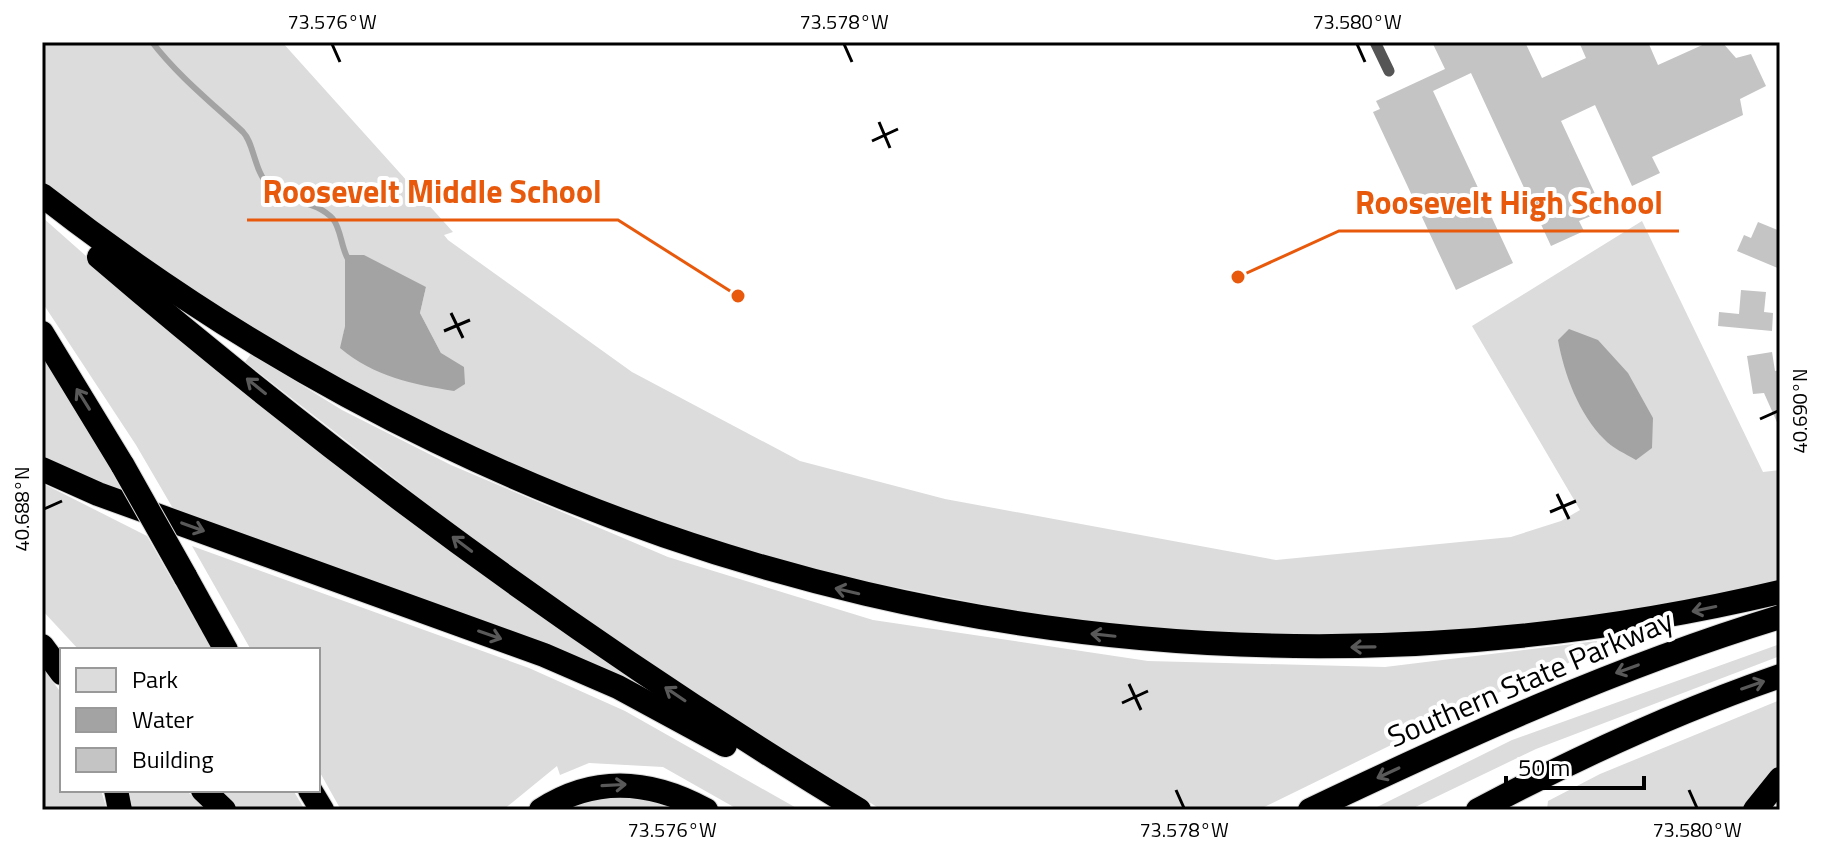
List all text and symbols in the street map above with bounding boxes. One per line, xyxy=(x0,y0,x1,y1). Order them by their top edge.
text: 73.576°W xyxy=(287,6,377,37)
text: 73.578°W xyxy=(799,6,889,37)
text: 73.580°W xyxy=(1312,6,1402,37)
callout: Roosevelt Middle School xyxy=(247,164,618,220)
text: Roosevelt Middle School xyxy=(262,167,602,215)
callout: Roosevelt High School xyxy=(1339,175,1679,231)
text: Roosevelt High School xyxy=(1355,178,1663,226)
text: 40.690°N xyxy=(1784,368,1815,454)
one-way arrow xyxy=(246,377,267,395)
one-way arrow xyxy=(75,388,91,410)
text: 40.688°N xyxy=(6,466,37,552)
one-way arrow xyxy=(180,521,205,536)
one-way arrow xyxy=(452,536,474,552)
one-way arrow xyxy=(835,582,861,597)
street label: Southern State Parkway xyxy=(1380,597,1680,759)
one-way arrow xyxy=(1692,602,1717,617)
one-way arrow xyxy=(477,628,502,643)
one-way arrow xyxy=(1090,628,1117,643)
one-way arrow xyxy=(1350,640,1377,655)
legend xyxy=(60,648,320,792)
text: Park xyxy=(132,661,178,697)
one-way arrow xyxy=(1614,662,1639,677)
one-way arrow xyxy=(1740,677,1765,692)
one-way arrow xyxy=(664,686,686,702)
text: Water xyxy=(132,701,194,737)
scale bar xyxy=(1506,740,1644,790)
text: Building xyxy=(132,741,214,777)
text: 50 m xyxy=(1518,749,1570,785)
one-way arrow xyxy=(1377,766,1401,781)
one-way arrow xyxy=(600,778,626,793)
text: 73.576°W xyxy=(627,814,717,845)
text: 73.578°W xyxy=(1139,814,1229,845)
text: 73.580°W xyxy=(1652,814,1742,845)

